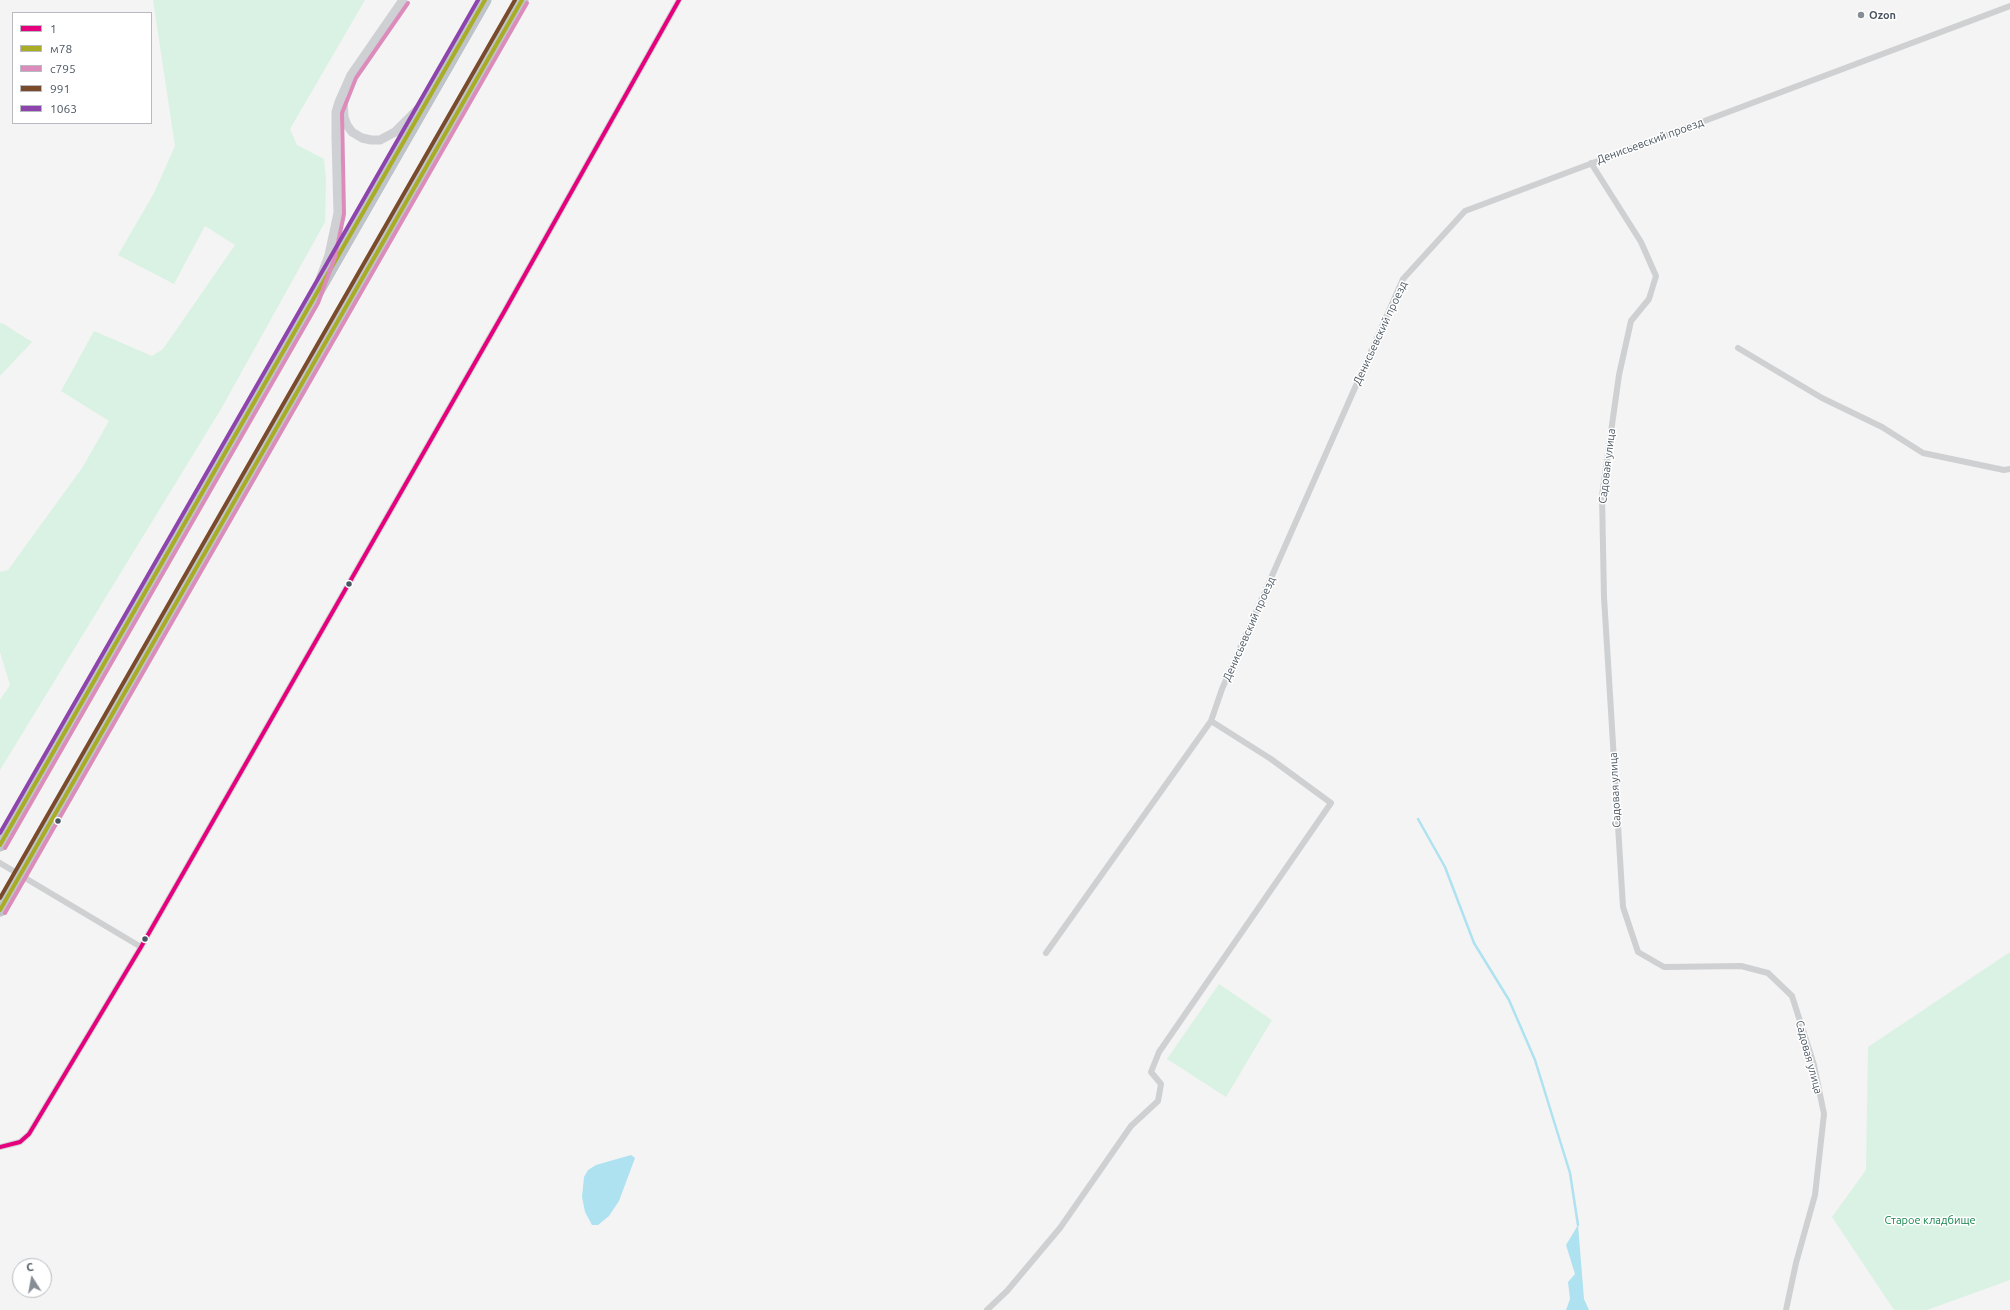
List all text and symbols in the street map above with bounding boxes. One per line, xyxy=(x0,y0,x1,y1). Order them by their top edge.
place label: Ozon xyxy=(1869,8,1896,22)
marker: Ozon xyxy=(1856,10,1866,20)
legend xyxy=(12,12,152,124)
text: 1 xyxy=(50,22,57,35)
text: м78 xyxy=(50,42,72,55)
text: с795 xyxy=(50,62,76,75)
text: 991 xyxy=(50,82,70,95)
text: 1063 xyxy=(50,102,77,115)
street label: Денисьевский проезд xyxy=(1595,115,1705,167)
street label: Денисьевский проезд xyxy=(1350,279,1410,387)
street label: Садовая улица xyxy=(1596,428,1618,504)
street label: Денисьевский проезд xyxy=(1220,575,1278,683)
unlabelled marker xyxy=(344,579,354,589)
street label: Садовая улица xyxy=(1606,752,1624,828)
unlabelled marker xyxy=(53,816,63,826)
unlabelled marker xyxy=(140,934,150,944)
street label: Садовая улица xyxy=(1793,1019,1825,1095)
park label: Старое кладбище xyxy=(1885,1213,1975,1227)
north arrow xyxy=(12,1258,52,1298)
text: С xyxy=(25,1261,34,1274)

